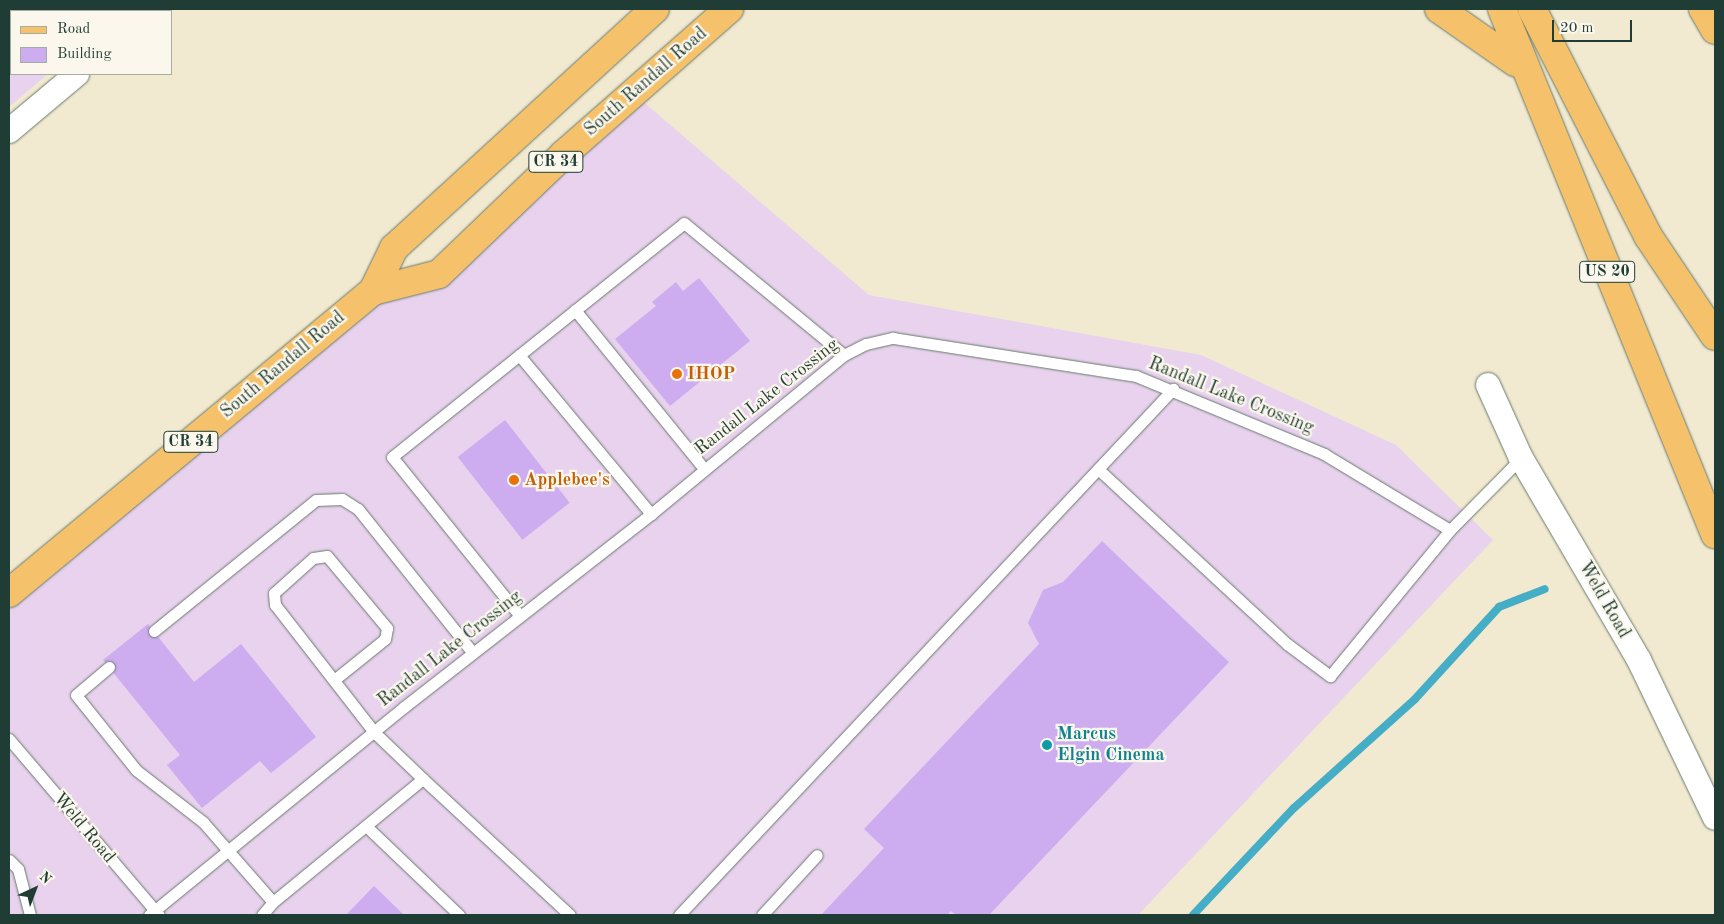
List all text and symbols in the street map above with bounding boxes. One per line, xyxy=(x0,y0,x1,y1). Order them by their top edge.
legend xyxy=(10,10,172,75)
scale bar xyxy=(1554,10,1634,42)
text: 20 m xyxy=(1560,21,1594,36)
text: Road xyxy=(57,22,90,37)
street label: South Randall Road xyxy=(580,23,712,141)
text: Building xyxy=(57,47,112,62)
road number: CR 34 xyxy=(527,148,585,176)
road number: US 20 xyxy=(1578,258,1636,286)
street label: South Randall Road xyxy=(217,307,349,423)
street label: Randall Lake Crossing xyxy=(691,334,843,460)
street label: Randall Lake Crossing xyxy=(1145,353,1317,439)
place label: IHOP xyxy=(687,363,735,385)
marker: IHOP xyxy=(671,368,683,380)
road number: CR 34 xyxy=(162,428,220,456)
place label: Applebee's xyxy=(524,469,610,491)
marker: Applebee's xyxy=(508,474,520,486)
street label: Weld Road xyxy=(1573,558,1635,642)
street label: Randall Lake Crossing xyxy=(374,586,526,712)
place label: Marcus Elgin Cinema xyxy=(1057,724,1165,766)
marker: Marcus Elgin Cinema xyxy=(1041,739,1053,751)
street label: Weld Road xyxy=(48,788,120,868)
north arrow xyxy=(10,864,60,914)
text: N xyxy=(37,869,54,887)

